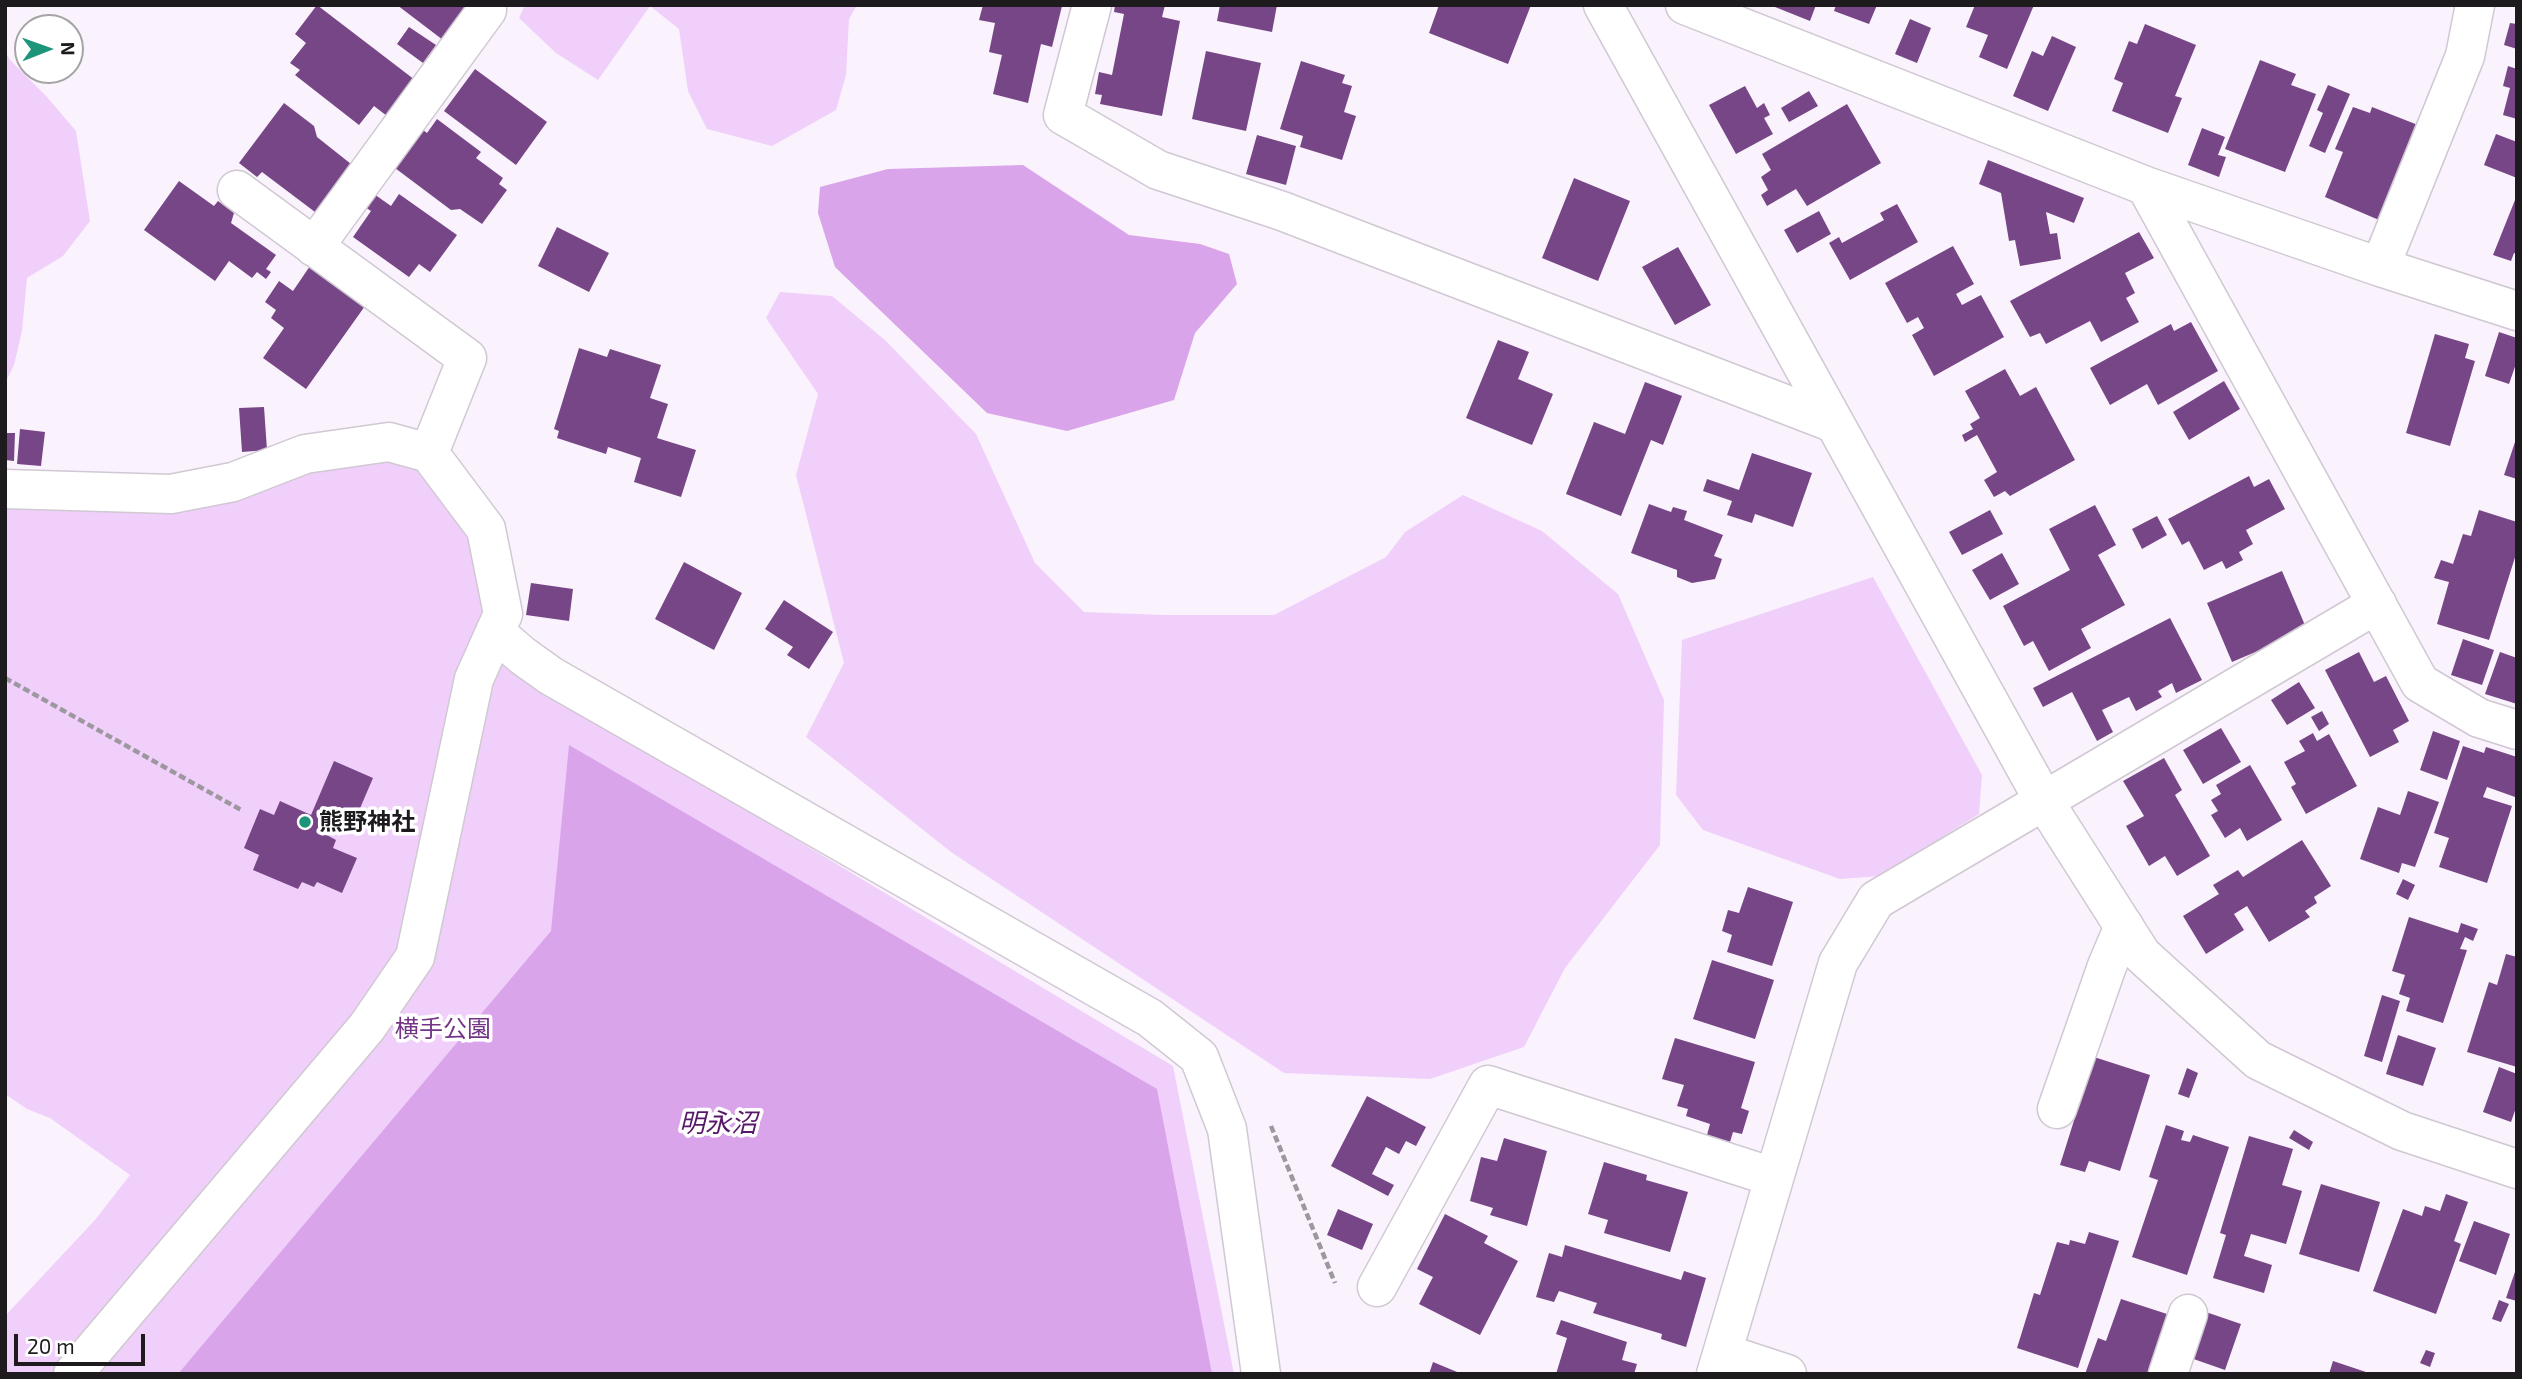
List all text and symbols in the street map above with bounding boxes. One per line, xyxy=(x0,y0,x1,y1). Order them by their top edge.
north arrow xyxy=(14,14,84,84)
text: N xyxy=(57,42,80,56)
place label: 熊野神社 xyxy=(319,808,415,836)
marker: 熊野神社 xyxy=(297,814,313,830)
park label: 横手公園 xyxy=(395,1015,491,1043)
water label: 明永沼 xyxy=(679,1107,757,1139)
scale bar xyxy=(18,1320,149,1364)
text: 20 m xyxy=(27,1333,75,1358)

